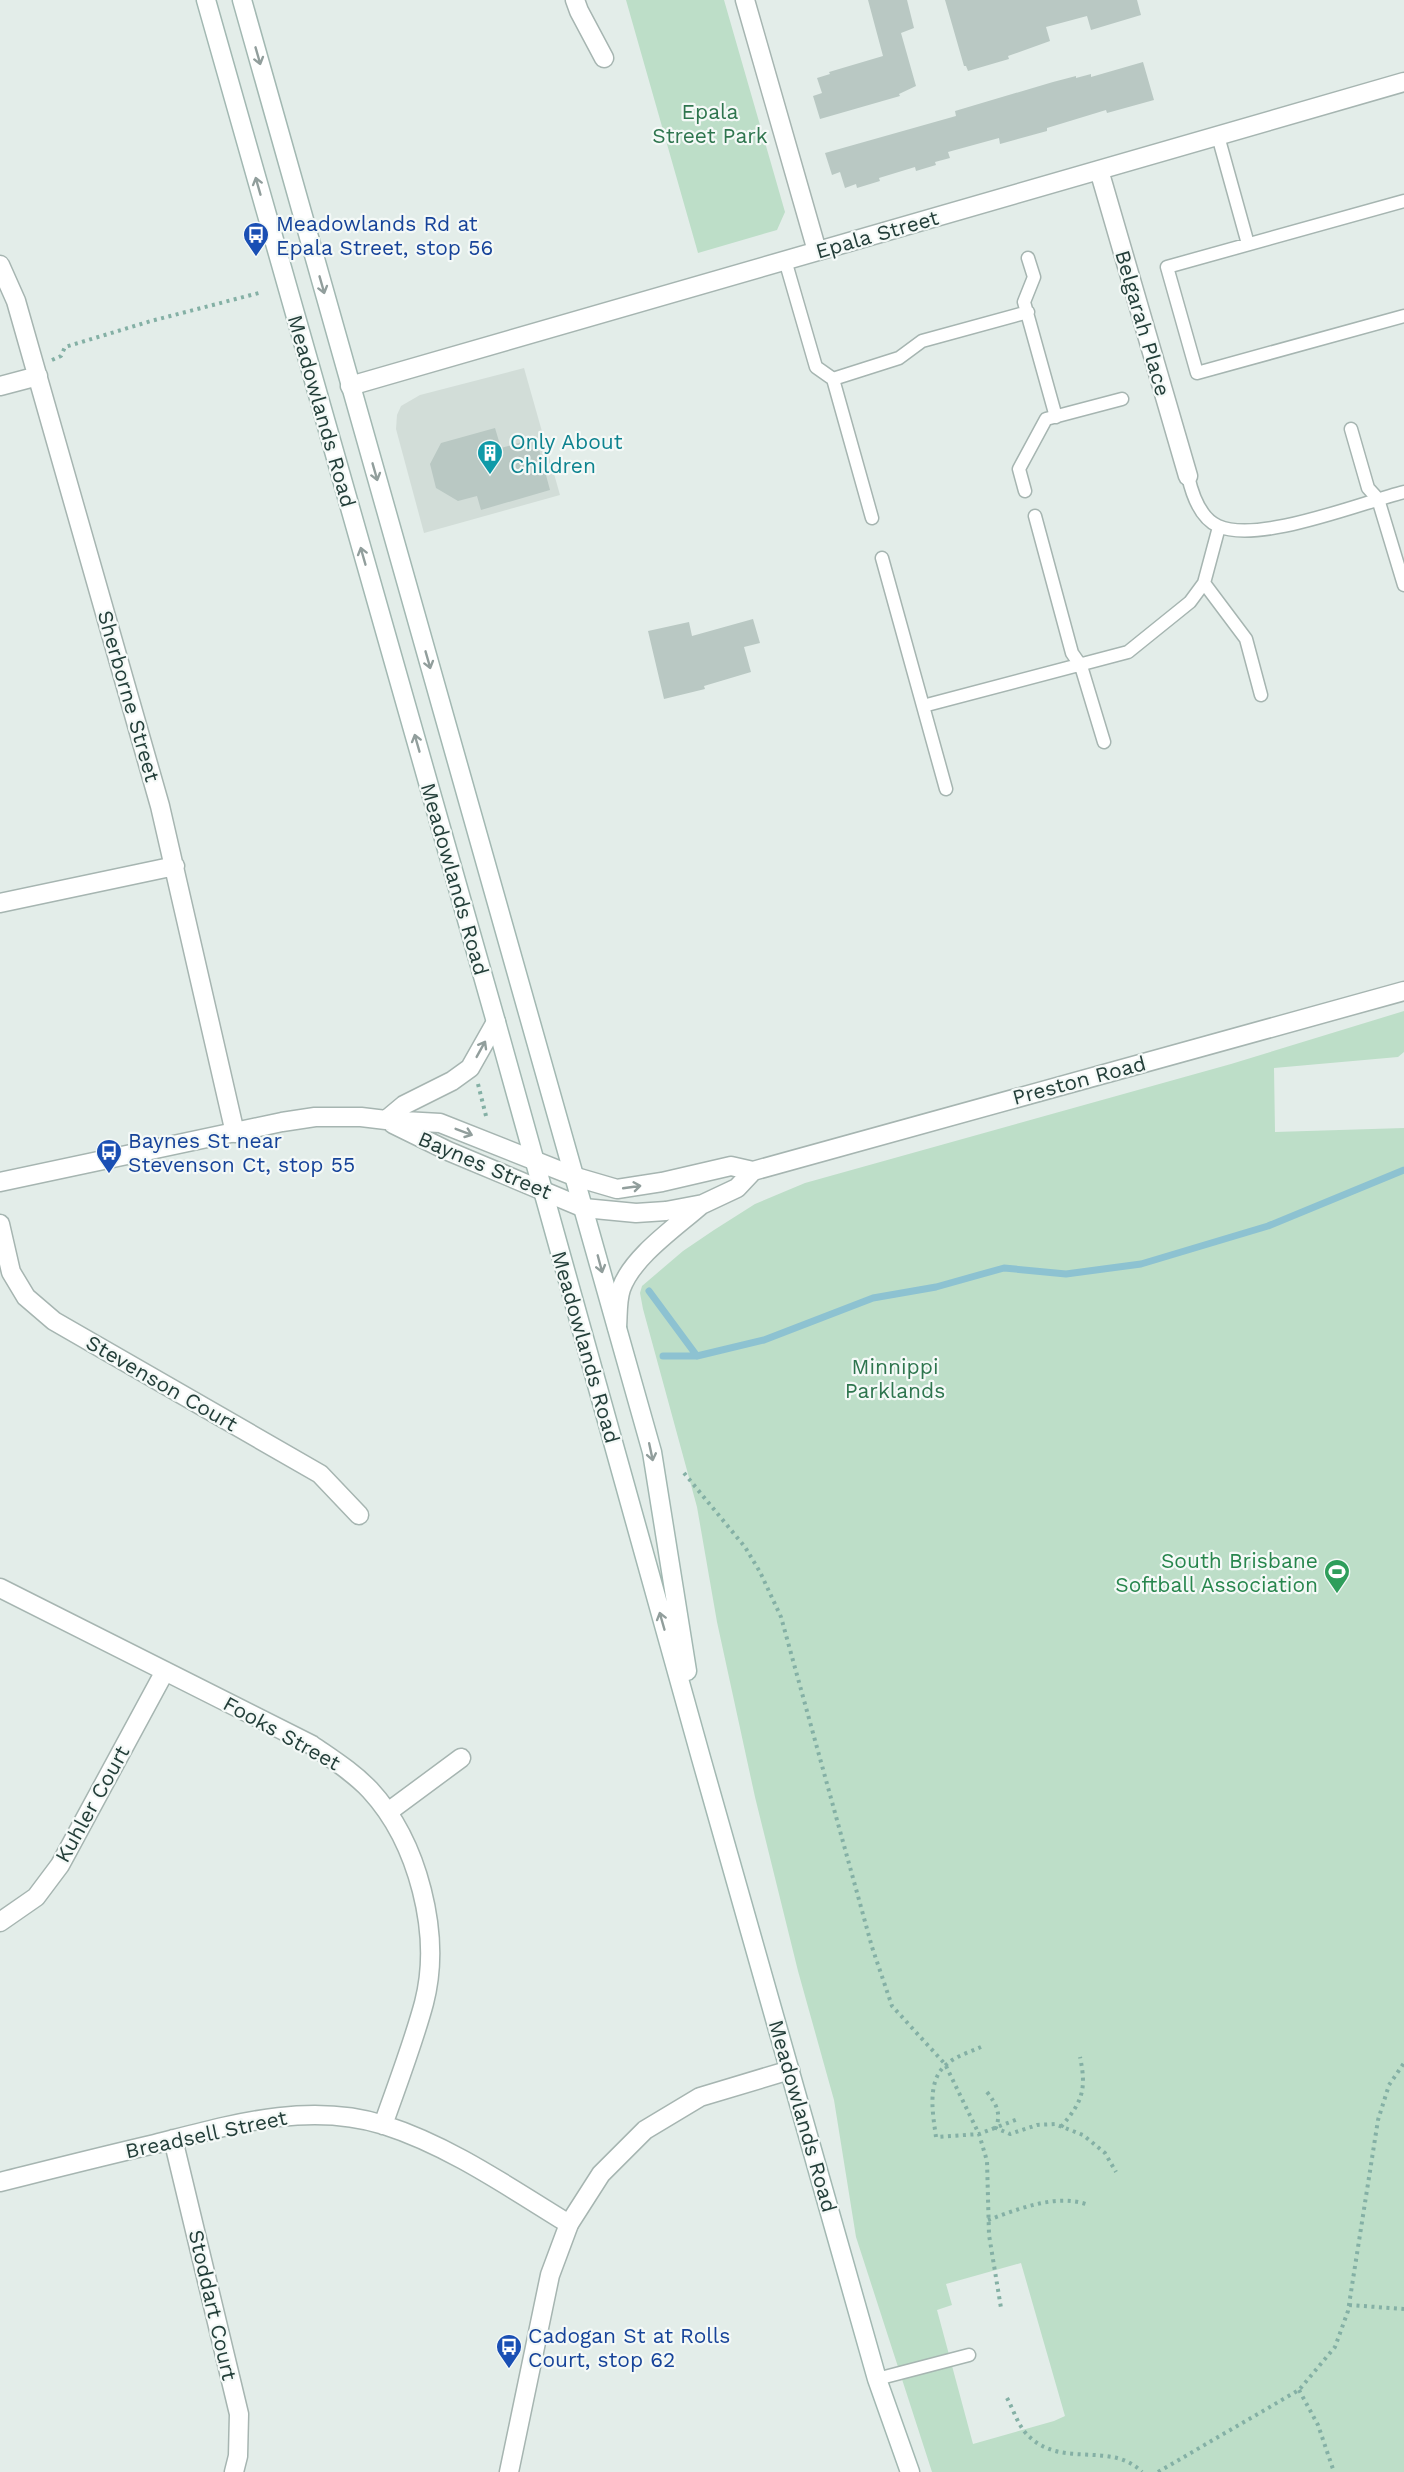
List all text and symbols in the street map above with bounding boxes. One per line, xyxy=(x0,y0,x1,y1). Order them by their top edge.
one-way arrow xyxy=(252,46,264,65)
park label: Epala Street Park xyxy=(652,99,768,148)
one-way arrow xyxy=(252,177,263,196)
street label: Epala Street xyxy=(813,204,942,263)
place label: Meadowlands Rd at Epala Street, stop 56 xyxy=(276,211,493,260)
bus stop icon: Meadowlands Rd at Epala Street, stop 56 xyxy=(241,220,271,258)
street label: Belgarah Place xyxy=(1110,247,1176,399)
one-way arrow xyxy=(316,275,328,294)
street label: Meadowlands Road xyxy=(283,312,361,510)
place label: Only About Children xyxy=(510,429,623,478)
building icon: Only About Children xyxy=(475,438,505,476)
one-way arrow xyxy=(369,462,381,481)
one-way arrow xyxy=(357,547,368,566)
street label: Sherborne Street xyxy=(93,607,165,785)
one-way arrow xyxy=(423,650,434,669)
one-way arrow xyxy=(411,734,422,753)
street label: Meadowlands Road xyxy=(416,780,494,978)
one-way arrow xyxy=(475,1041,487,1058)
street label: Preston Road xyxy=(1010,1050,1148,1110)
street label: Baynes Street xyxy=(415,1126,556,1204)
one-way arrow xyxy=(454,1127,472,1138)
place label: Baynes St near Stevenson Ct, stop 55 xyxy=(128,1128,355,1177)
bus stop icon: Baynes St near Stevenson Ct, stop 55 xyxy=(94,1137,124,1175)
one-way arrow xyxy=(622,1182,642,1193)
street label: Meadowlands Road xyxy=(547,1248,625,1446)
one-way arrow xyxy=(595,1254,606,1273)
street label: Stevenson Court xyxy=(82,1330,242,1437)
park label: Minnippi Parklands xyxy=(845,1354,945,1403)
one-way arrow xyxy=(646,1442,657,1461)
place label: South Brisbane Softball Association xyxy=(1115,1548,1318,1597)
sports icon: South Brisbane Softball Association xyxy=(1322,1557,1352,1595)
one-way arrow xyxy=(656,1612,668,1631)
street label: Fooks Street xyxy=(219,1691,345,1776)
street label: Kuhler Court xyxy=(50,1741,134,1867)
street label: Meadowlands Road xyxy=(764,2017,842,2215)
street label: Breadsell Street xyxy=(123,2105,289,2163)
street label: Stoddart Court xyxy=(184,2227,243,2383)
place label: Cadogan St at Rolls Court, stop 62 xyxy=(528,2323,730,2372)
bus stop icon: Cadogan St at Rolls Court, stop 62 xyxy=(494,2332,524,2370)

